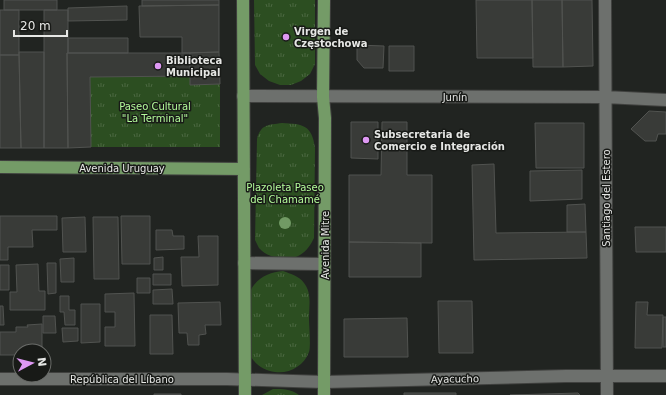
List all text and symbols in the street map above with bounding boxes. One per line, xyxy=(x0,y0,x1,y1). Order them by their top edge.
scale bar xyxy=(14,12,67,38)
text: 20 m xyxy=(20,19,51,33)
place label: Virgen de Częstochowa xyxy=(294,26,367,49)
marker: Virgen de Częstochowa xyxy=(281,32,291,42)
place label: Biblioteca Municipal xyxy=(166,55,222,78)
marker: Biblioteca Municipal xyxy=(153,61,163,71)
street label: Junín xyxy=(442,92,467,103)
park label: Paseo Cultural "La Terminal" xyxy=(119,101,191,124)
place label: Subsecretaria de Comercio e Integración xyxy=(374,129,505,152)
marker: Subsecretaria de Comercio e Integración xyxy=(361,135,371,145)
street label: Santiago del Estero xyxy=(601,149,612,247)
street label: Avenida Uruguay xyxy=(79,163,165,174)
park label: Plazoleta Paseo del Chamamé xyxy=(246,182,324,205)
street label: Avenida Mitre xyxy=(320,211,331,279)
north arrow xyxy=(12,343,52,383)
text: N xyxy=(34,356,48,367)
street label: Ayacucho xyxy=(431,373,479,385)
street label: República del Líbano xyxy=(70,374,174,385)

